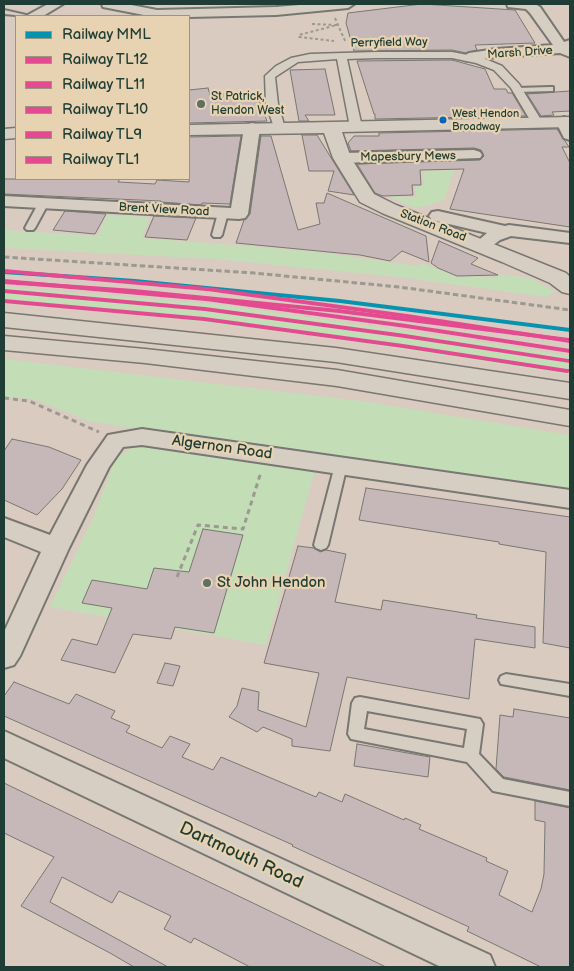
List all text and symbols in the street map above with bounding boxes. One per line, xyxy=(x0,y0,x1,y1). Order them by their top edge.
legend xyxy=(15,15,190,180)
text: Railway MML xyxy=(62,25,151,44)
street label: Perryfield Way xyxy=(350,35,428,51)
street label: Marsh Drive xyxy=(487,44,553,62)
text: Railway TL12 xyxy=(62,50,148,69)
text: Railway TL11 xyxy=(62,75,145,94)
place label: St Patrick, Hendon West xyxy=(211,90,284,118)
marker: St Patrick, Hendon West xyxy=(195,98,207,110)
text: Railway TL10 xyxy=(62,100,148,119)
place label: West Hendon Broadway xyxy=(452,107,519,133)
marker: West Hendon Broadway xyxy=(438,115,448,125)
text: Railway TL9 xyxy=(62,125,142,144)
street label: Mapesbury Mews xyxy=(360,149,456,165)
text: Railway TL1 xyxy=(62,150,139,169)
street label: Brent View Road xyxy=(118,200,210,220)
street label: Station Road xyxy=(398,207,468,245)
street label: Algernon Road xyxy=(171,432,273,464)
place label: St John Hendon xyxy=(217,574,325,592)
marker: St John Hendon xyxy=(201,577,213,589)
street label: Dartmouth Road xyxy=(176,818,306,894)

